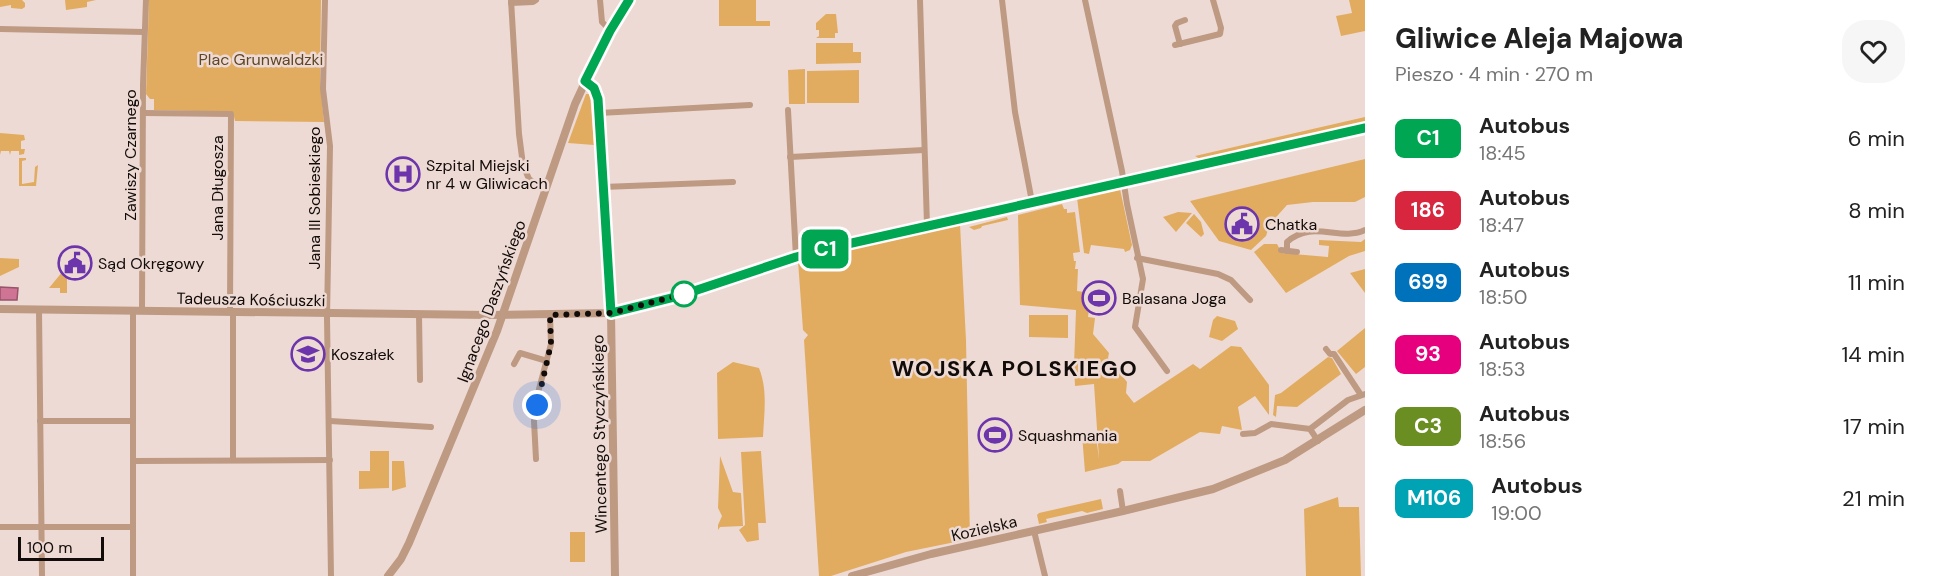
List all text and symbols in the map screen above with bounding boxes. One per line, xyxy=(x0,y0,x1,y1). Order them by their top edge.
text: Gliwice Aleja Majowa xyxy=(1395,20,1684,57)
button: heart xyxy=(1842,20,1905,83)
park label: Plac Grunwaldzki xyxy=(199,49,323,70)
text: Pieszo · 4 min · 270 m xyxy=(1395,61,1593,87)
street label: Zawiszy Czarnego xyxy=(120,89,141,221)
text: Autobus xyxy=(1479,111,1570,140)
text: C1 xyxy=(1416,124,1440,152)
text: 6 min xyxy=(1848,124,1905,153)
street label: Jana III Sobieskiego xyxy=(304,126,325,270)
street label: Jana Długosza xyxy=(207,135,228,241)
text: 18:45 xyxy=(1479,140,1526,166)
place label: Szpital Miejski nr 4 w Gliwicach xyxy=(426,155,548,194)
hospital icon: Szpital Miejski nr 4 w Gliwicach xyxy=(385,156,421,192)
text: Autobus xyxy=(1479,183,1570,212)
text: 186 xyxy=(1411,196,1445,224)
text: 8 min xyxy=(1848,196,1905,225)
public building icon: Chatka xyxy=(1224,206,1260,242)
text: 18:47 xyxy=(1479,212,1524,238)
place label: Chatka xyxy=(1265,214,1317,235)
street label: Ignacego Daszyńskiego xyxy=(452,217,531,385)
line badge: C1 xyxy=(798,230,852,268)
text: C1 xyxy=(813,235,837,263)
public building icon: Sąd Okręgowy xyxy=(57,245,93,281)
place label: Sąd Okręgowy xyxy=(98,253,204,274)
text: Autobus xyxy=(1479,255,1570,284)
text: 699 xyxy=(1408,268,1448,296)
text: 11 min xyxy=(1848,268,1905,297)
sports icon: Balasana Joga xyxy=(1081,280,1117,316)
unlabelled marker xyxy=(671,281,697,307)
text: 18:50 xyxy=(1479,284,1527,310)
street label: Tadeusza Kościuszki xyxy=(176,288,326,311)
place label: Balasana Joga xyxy=(1122,288,1226,309)
text: Autobus xyxy=(1479,327,1570,356)
street label: Wincentego Styczyńskiego xyxy=(587,334,612,534)
school or university icon: Koszałek xyxy=(290,336,326,372)
text: 93 xyxy=(1415,340,1441,368)
text: 14 min xyxy=(1841,340,1905,369)
place label: Koszałek xyxy=(331,344,395,365)
district label: WOJSKA POLSKIEGO xyxy=(892,354,1138,383)
text: 18:53 xyxy=(1479,356,1525,382)
your location xyxy=(522,390,552,420)
text: Autobus xyxy=(1479,399,1570,428)
text: C3 xyxy=(1414,412,1442,440)
text: 17 min xyxy=(1843,412,1905,441)
sports icon: Squashmania xyxy=(977,417,1013,453)
place label: Squashmania xyxy=(1018,425,1117,446)
text: 18:56 xyxy=(1479,428,1526,454)
text: Autobus xyxy=(1491,471,1583,500)
text: M106 xyxy=(1407,484,1461,512)
text: 21 min xyxy=(1842,484,1905,513)
text: 19:00 xyxy=(1491,500,1542,526)
street label: Kozielska xyxy=(949,511,1019,546)
scale bar xyxy=(18,534,104,562)
text: 100 m xyxy=(27,537,72,558)

